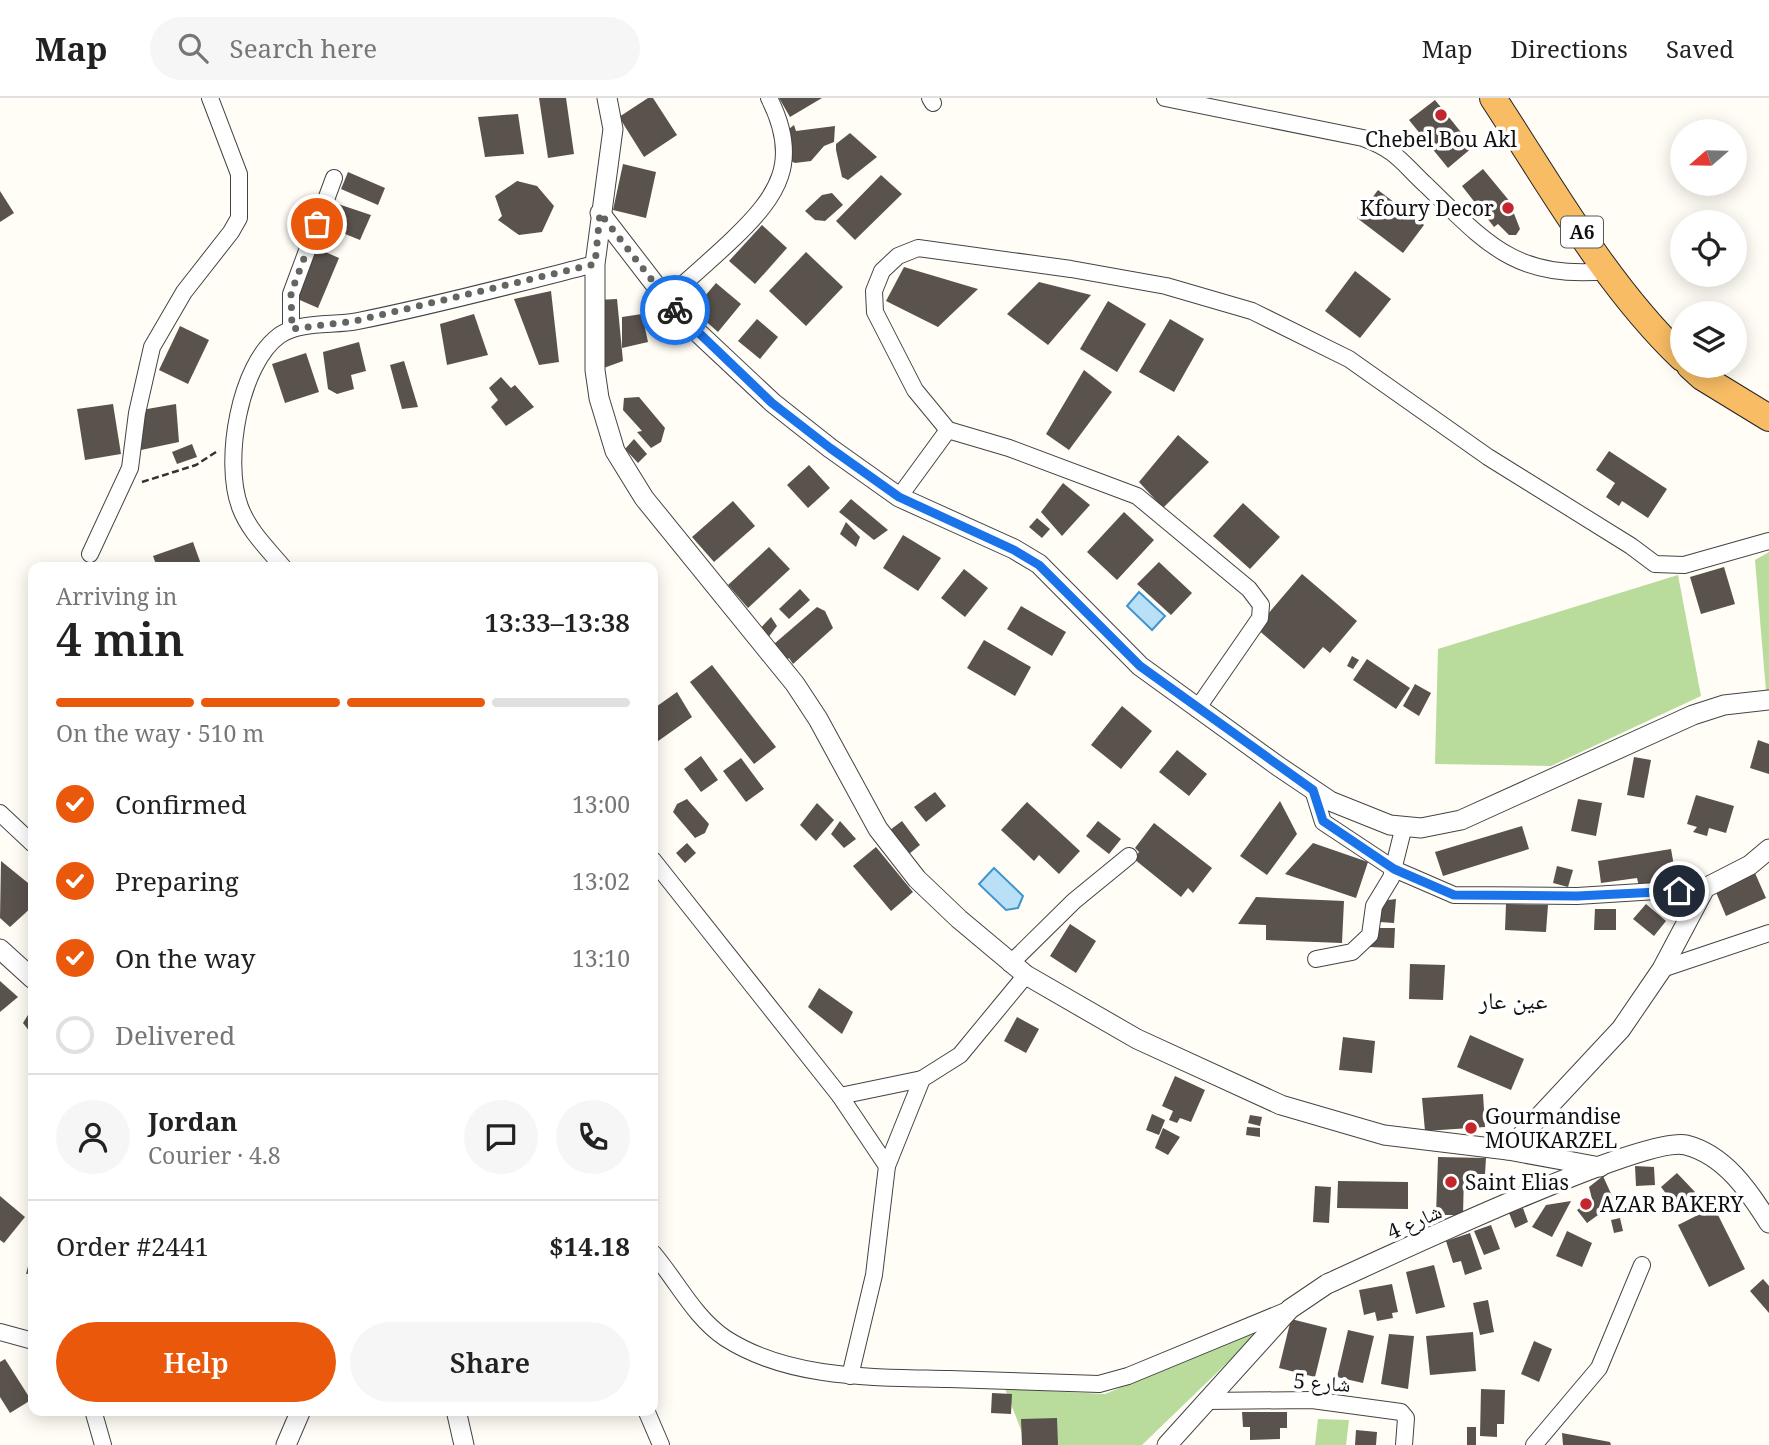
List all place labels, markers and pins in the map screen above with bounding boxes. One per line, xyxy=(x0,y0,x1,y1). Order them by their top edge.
marker: Chebel Bou Akl xyxy=(1433,107,1449,123)
place label: Chebel Bou Akl xyxy=(1365,125,1517,153)
pin xyxy=(287,194,347,254)
place label: Kfoury Decor xyxy=(1360,194,1494,222)
marker: Kfoury Decor xyxy=(1500,200,1516,216)
pin xyxy=(1649,861,1709,921)
place label: Gourmandise MOUKARZEL xyxy=(1485,1102,1621,1154)
marker: Gourmandise MOUKARZEL xyxy=(1463,1120,1479,1136)
place label: Saint Elias xyxy=(1465,1168,1569,1196)
marker: Saint Elias xyxy=(1443,1174,1459,1190)
place label: AZAR BAKERY xyxy=(1600,1190,1744,1218)
marker: AZAR BAKERY xyxy=(1578,1196,1594,1212)

